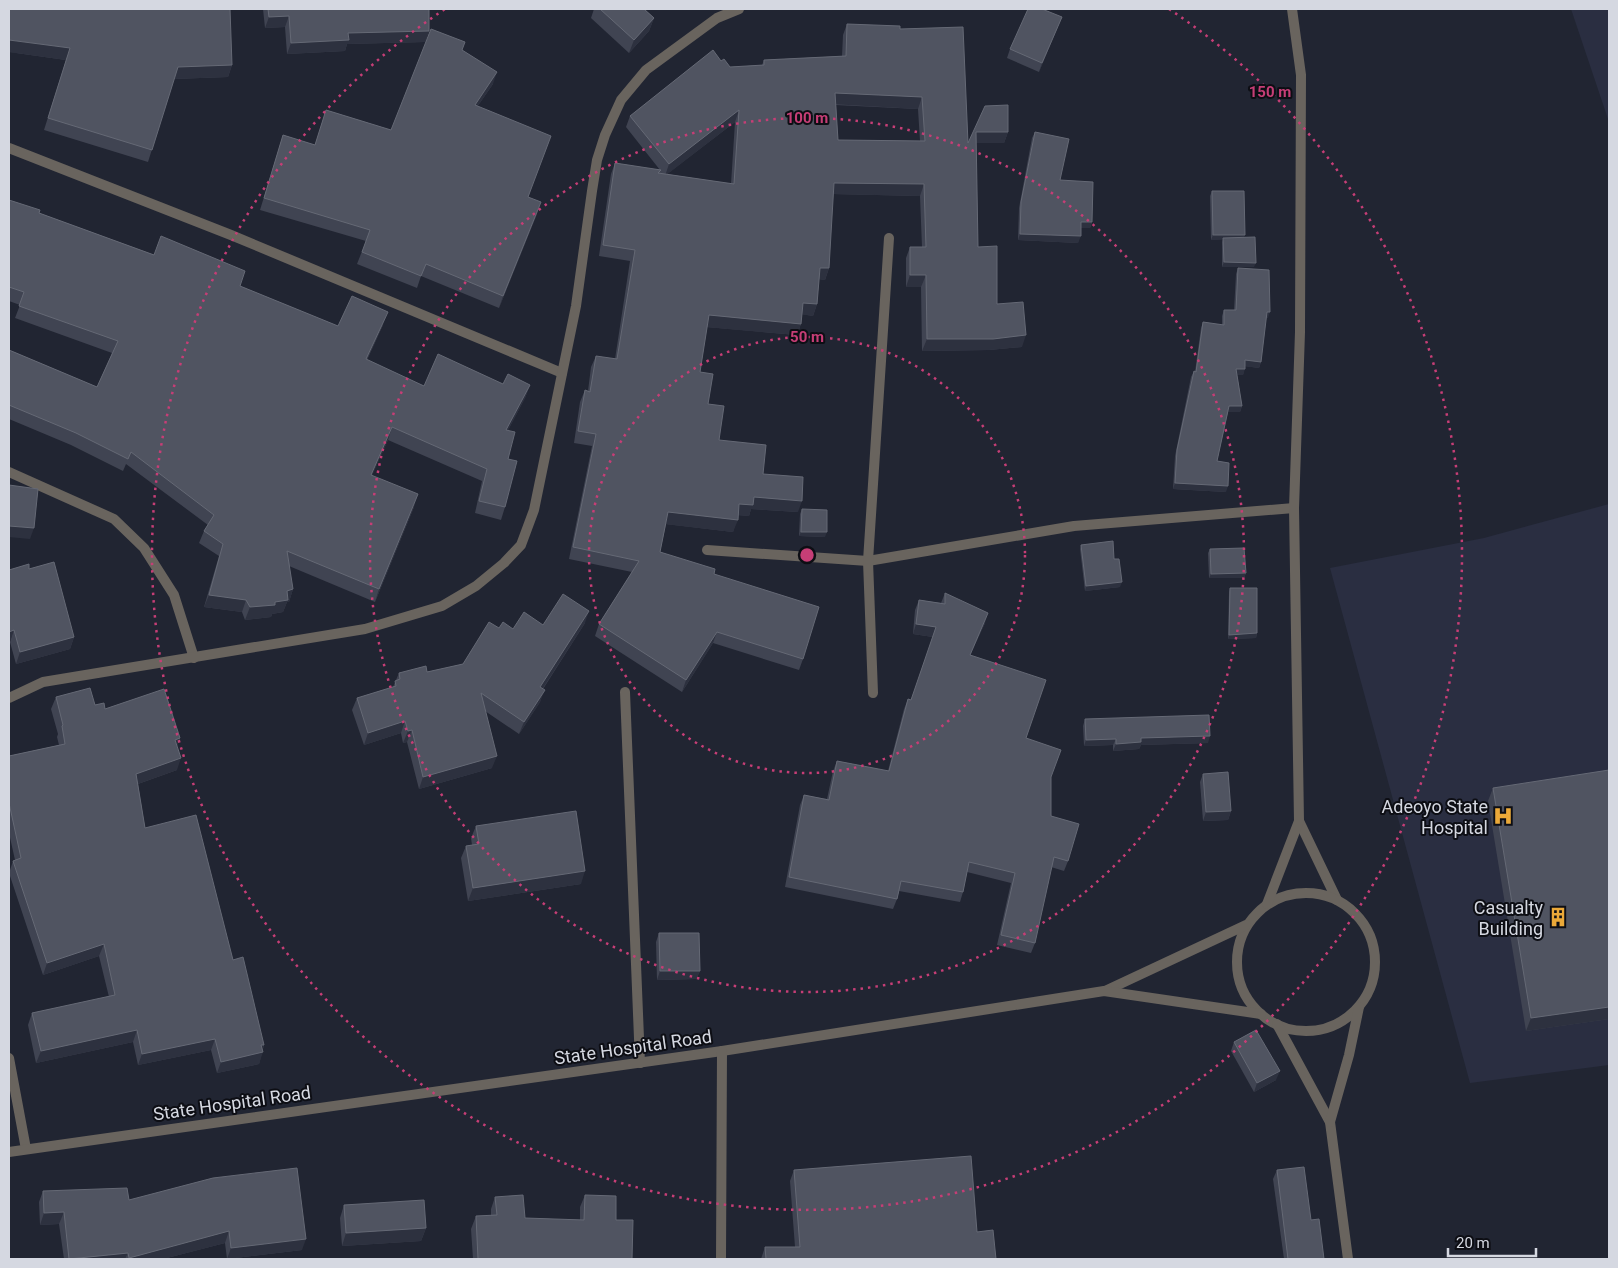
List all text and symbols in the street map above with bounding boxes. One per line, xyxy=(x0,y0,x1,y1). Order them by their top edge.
text: 150 m xyxy=(1249,83,1291,101)
text: 100 m xyxy=(786,109,828,127)
text: 50 m xyxy=(790,328,824,346)
centre of rings xyxy=(798,546,816,564)
place label: Adeoyo State Hospital xyxy=(1382,796,1488,838)
hospital icon: Adeoyo State Hospital xyxy=(1492,805,1514,827)
place label: Casualty Building xyxy=(1474,897,1543,939)
building icon: Casualty Building xyxy=(1547,906,1569,928)
street label: State Hospital Road xyxy=(553,1026,713,1068)
street label: State Hospital Road xyxy=(152,1082,312,1124)
scale bar xyxy=(1448,1226,1536,1258)
text: 20 m xyxy=(1456,1234,1490,1252)

